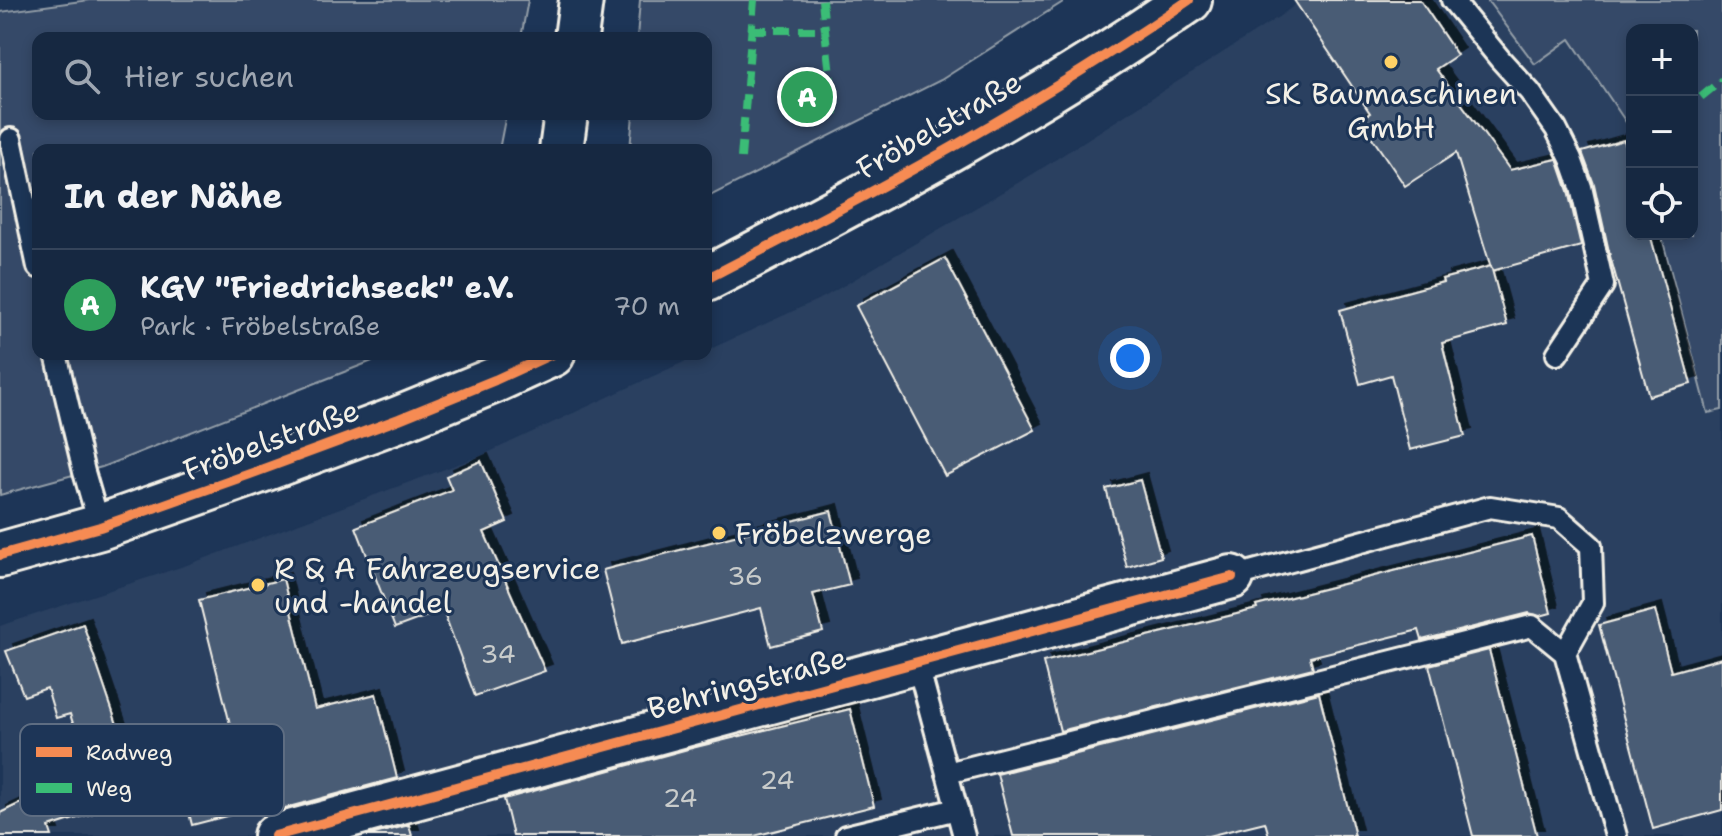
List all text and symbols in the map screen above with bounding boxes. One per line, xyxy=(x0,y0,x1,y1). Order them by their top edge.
map controls xyxy=(1626,24,1698,240)
button: + xyxy=(1626,24,1698,96)
search box xyxy=(32,32,712,120)
marker: SK Baumaschinen GmbH xyxy=(1382,53,1400,71)
icon: search xyxy=(60,54,104,98)
text: Hier suchen xyxy=(124,56,294,97)
street label: Fröbelstraße xyxy=(849,61,1029,189)
pin: A xyxy=(781,67,833,127)
place label: SK Baumaschinen GmbH xyxy=(1265,73,1517,148)
button: − xyxy=(1626,96,1698,168)
button: locate xyxy=(1626,168,1698,240)
text: In der Nähe xyxy=(64,173,283,219)
text: KGV "Friedrichseck" e.V. xyxy=(140,267,514,308)
text: A xyxy=(80,288,100,323)
text: 70 m xyxy=(613,288,680,323)
text: Park · Fröbelstraße xyxy=(140,308,380,343)
your location xyxy=(1110,338,1150,378)
street label: Fröbelstraße xyxy=(177,389,365,491)
place label: Fröbelzwerge xyxy=(735,513,932,554)
marker: Fröbelzwerge xyxy=(710,524,728,542)
place label: R & A Fahrzeugservice und -handel xyxy=(274,548,601,623)
house number: 36 xyxy=(727,558,763,593)
marker: R & A Fahrzeugservice und -handel xyxy=(249,576,267,594)
house number: 34 xyxy=(480,636,516,671)
street label: Behringstraße xyxy=(643,637,851,729)
legend xyxy=(20,724,284,816)
text: Radweg xyxy=(86,738,173,767)
house number: 24 xyxy=(760,762,794,797)
text: Weg xyxy=(86,774,132,803)
house number: 24 xyxy=(663,780,697,815)

